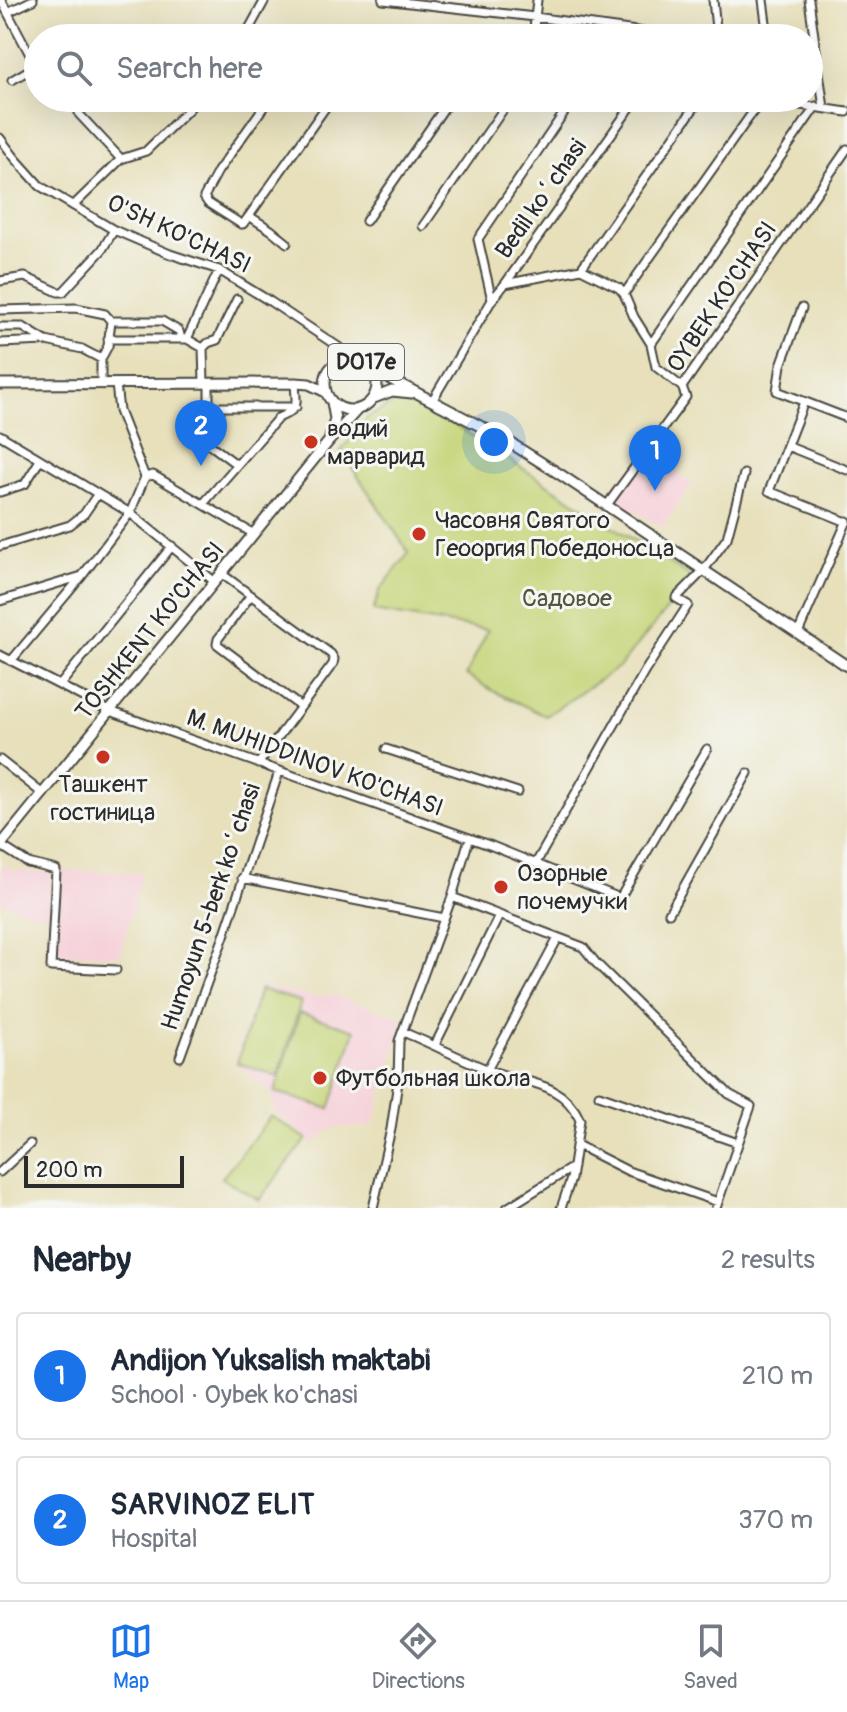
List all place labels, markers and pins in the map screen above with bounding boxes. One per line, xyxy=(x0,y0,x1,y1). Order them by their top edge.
pin: 2 xyxy=(175,400,227,466)
place label: водий марварид xyxy=(327,414,425,471)
pin: 1 xyxy=(629,425,681,491)
marker: водий марварид xyxy=(302,433,320,451)
place label: Часовня Святого Геооргия Победоносца xyxy=(435,506,674,563)
marker: Часовня Святого Геооргия Победоносца xyxy=(410,525,428,543)
marker: Ташкент гостиница xyxy=(94,748,112,766)
place label: Ташкент гостиница xyxy=(51,770,155,827)
place label: Озорные почемучки xyxy=(517,859,628,916)
marker: Озорные почемучки xyxy=(492,878,510,896)
place label: Футбольная школа xyxy=(336,1064,530,1093)
marker: Футбольная школа xyxy=(311,1069,329,1087)

